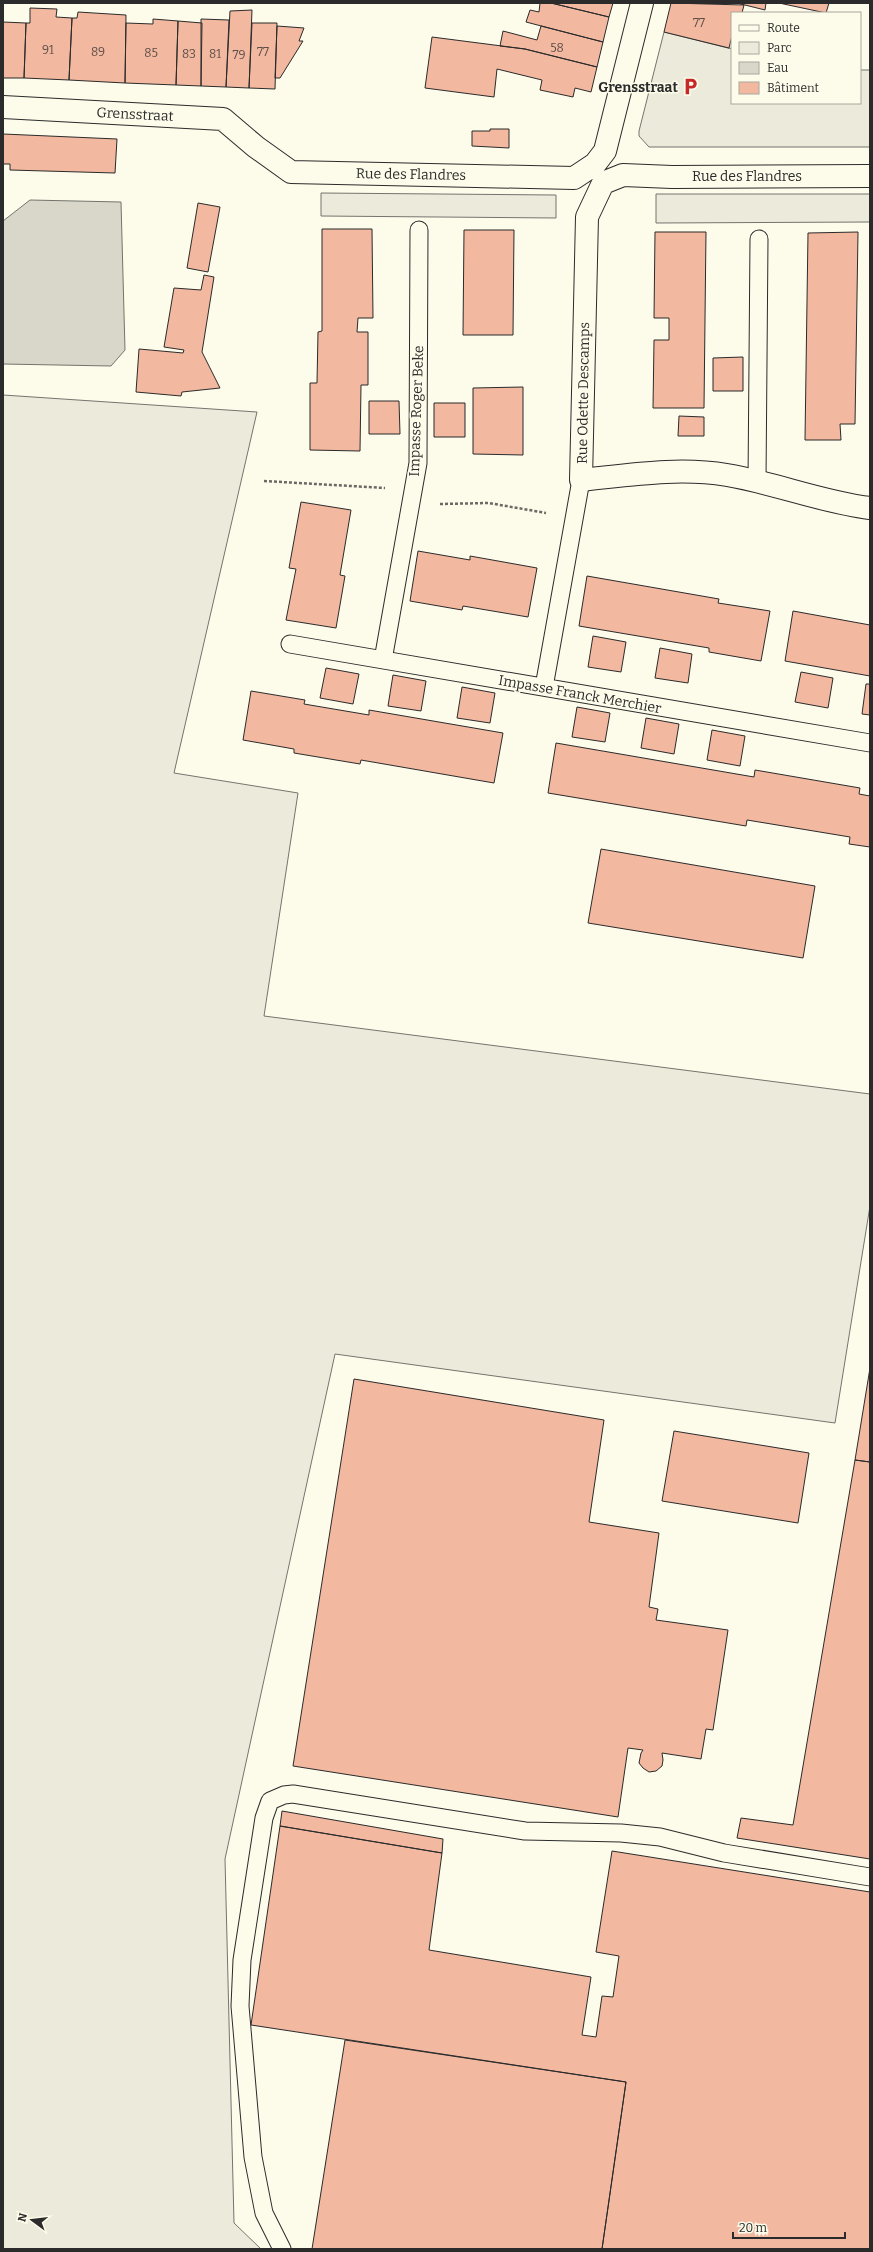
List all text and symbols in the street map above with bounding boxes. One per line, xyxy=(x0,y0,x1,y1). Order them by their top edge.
legend xyxy=(731,12,861,104)
house number: 77 xyxy=(693,16,705,30)
text: Route xyxy=(767,21,800,35)
house number: 58 xyxy=(550,41,564,55)
text: Parc xyxy=(767,41,792,55)
house number: 91 xyxy=(42,43,54,57)
house number: 89 xyxy=(91,45,105,59)
house number: 77 xyxy=(257,45,269,59)
house number: 85 xyxy=(144,46,158,60)
house number: 83 xyxy=(182,47,196,61)
house number: 81 xyxy=(209,47,221,61)
house number: 79 xyxy=(233,48,245,62)
text: Eau xyxy=(767,61,789,75)
parking icon: Grensstraat xyxy=(681,77,701,97)
place label: Grensstraat xyxy=(598,79,678,96)
text: Bâtiment xyxy=(767,81,820,95)
street label: Grensstraat xyxy=(96,104,174,125)
street label: Rue des Flandres xyxy=(356,165,466,184)
street label: Rue des Flandres xyxy=(692,168,802,185)
street label: Rue Odette Descamps xyxy=(574,322,593,464)
street label: Impasse Roger Beke xyxy=(406,345,427,477)
street label: Impasse Franck Merchier xyxy=(497,672,663,717)
north arrow xyxy=(12,2200,52,2240)
text: N xyxy=(15,2211,30,2223)
scale bar xyxy=(733,2214,845,2240)
text: 20 m xyxy=(739,2221,768,2235)

